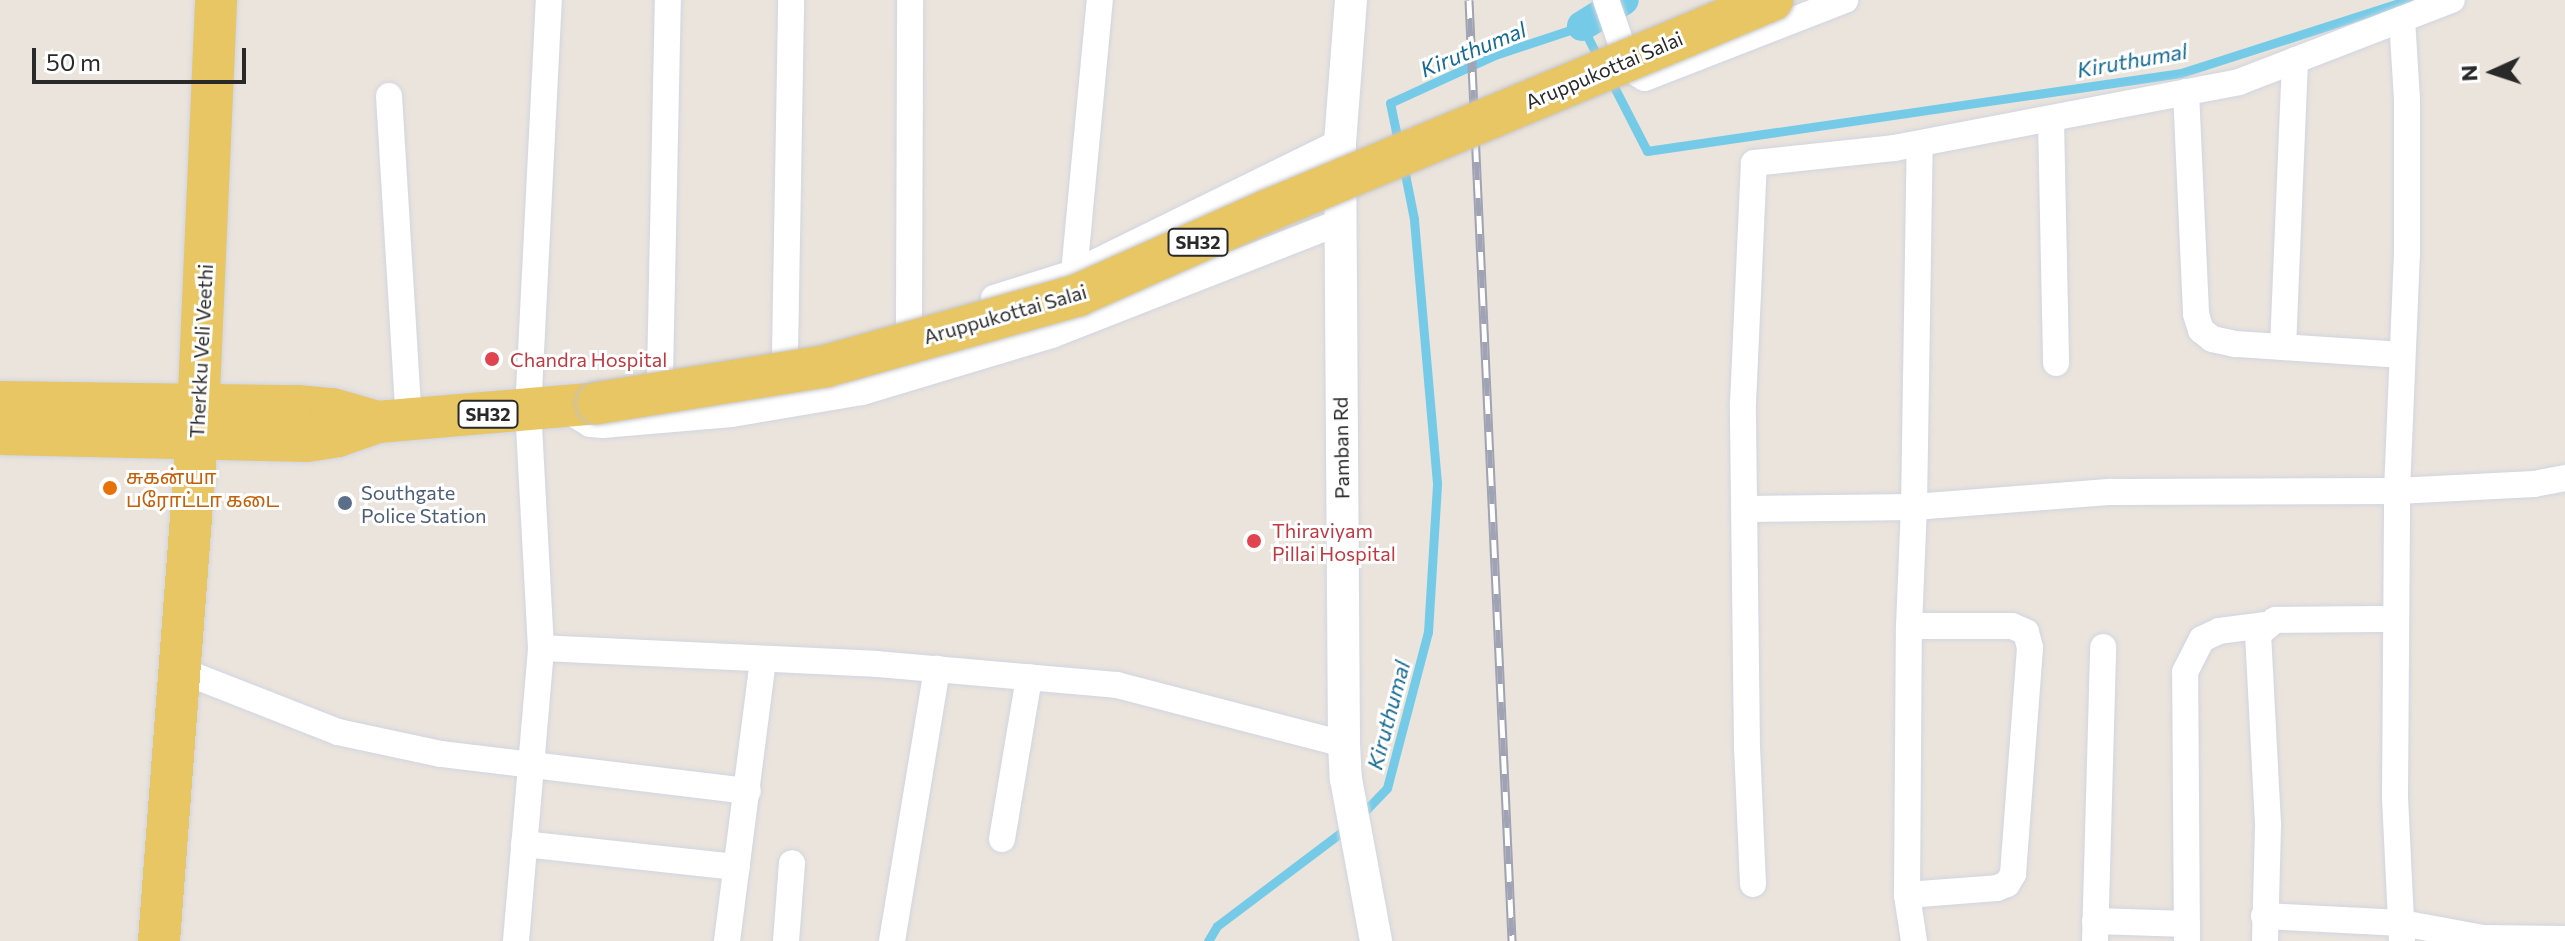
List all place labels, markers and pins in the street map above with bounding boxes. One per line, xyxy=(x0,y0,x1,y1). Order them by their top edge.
place label: Chandra Hospital xyxy=(510,347,667,371)
marker: Chandra Hospital xyxy=(481,348,503,370)
place label: சுகன்யா பரோட்டா கடை xyxy=(126,464,279,511)
marker: சுகன்யா பரோட்டா கடை xyxy=(101,479,119,497)
place label: Southgate Police Station xyxy=(361,480,487,527)
marker: Southgate Police Station xyxy=(336,494,354,512)
place label: Thiraviyam Pillai Hospital xyxy=(1272,518,1396,565)
marker: Thiraviyam Pillai Hospital xyxy=(1243,530,1265,552)

